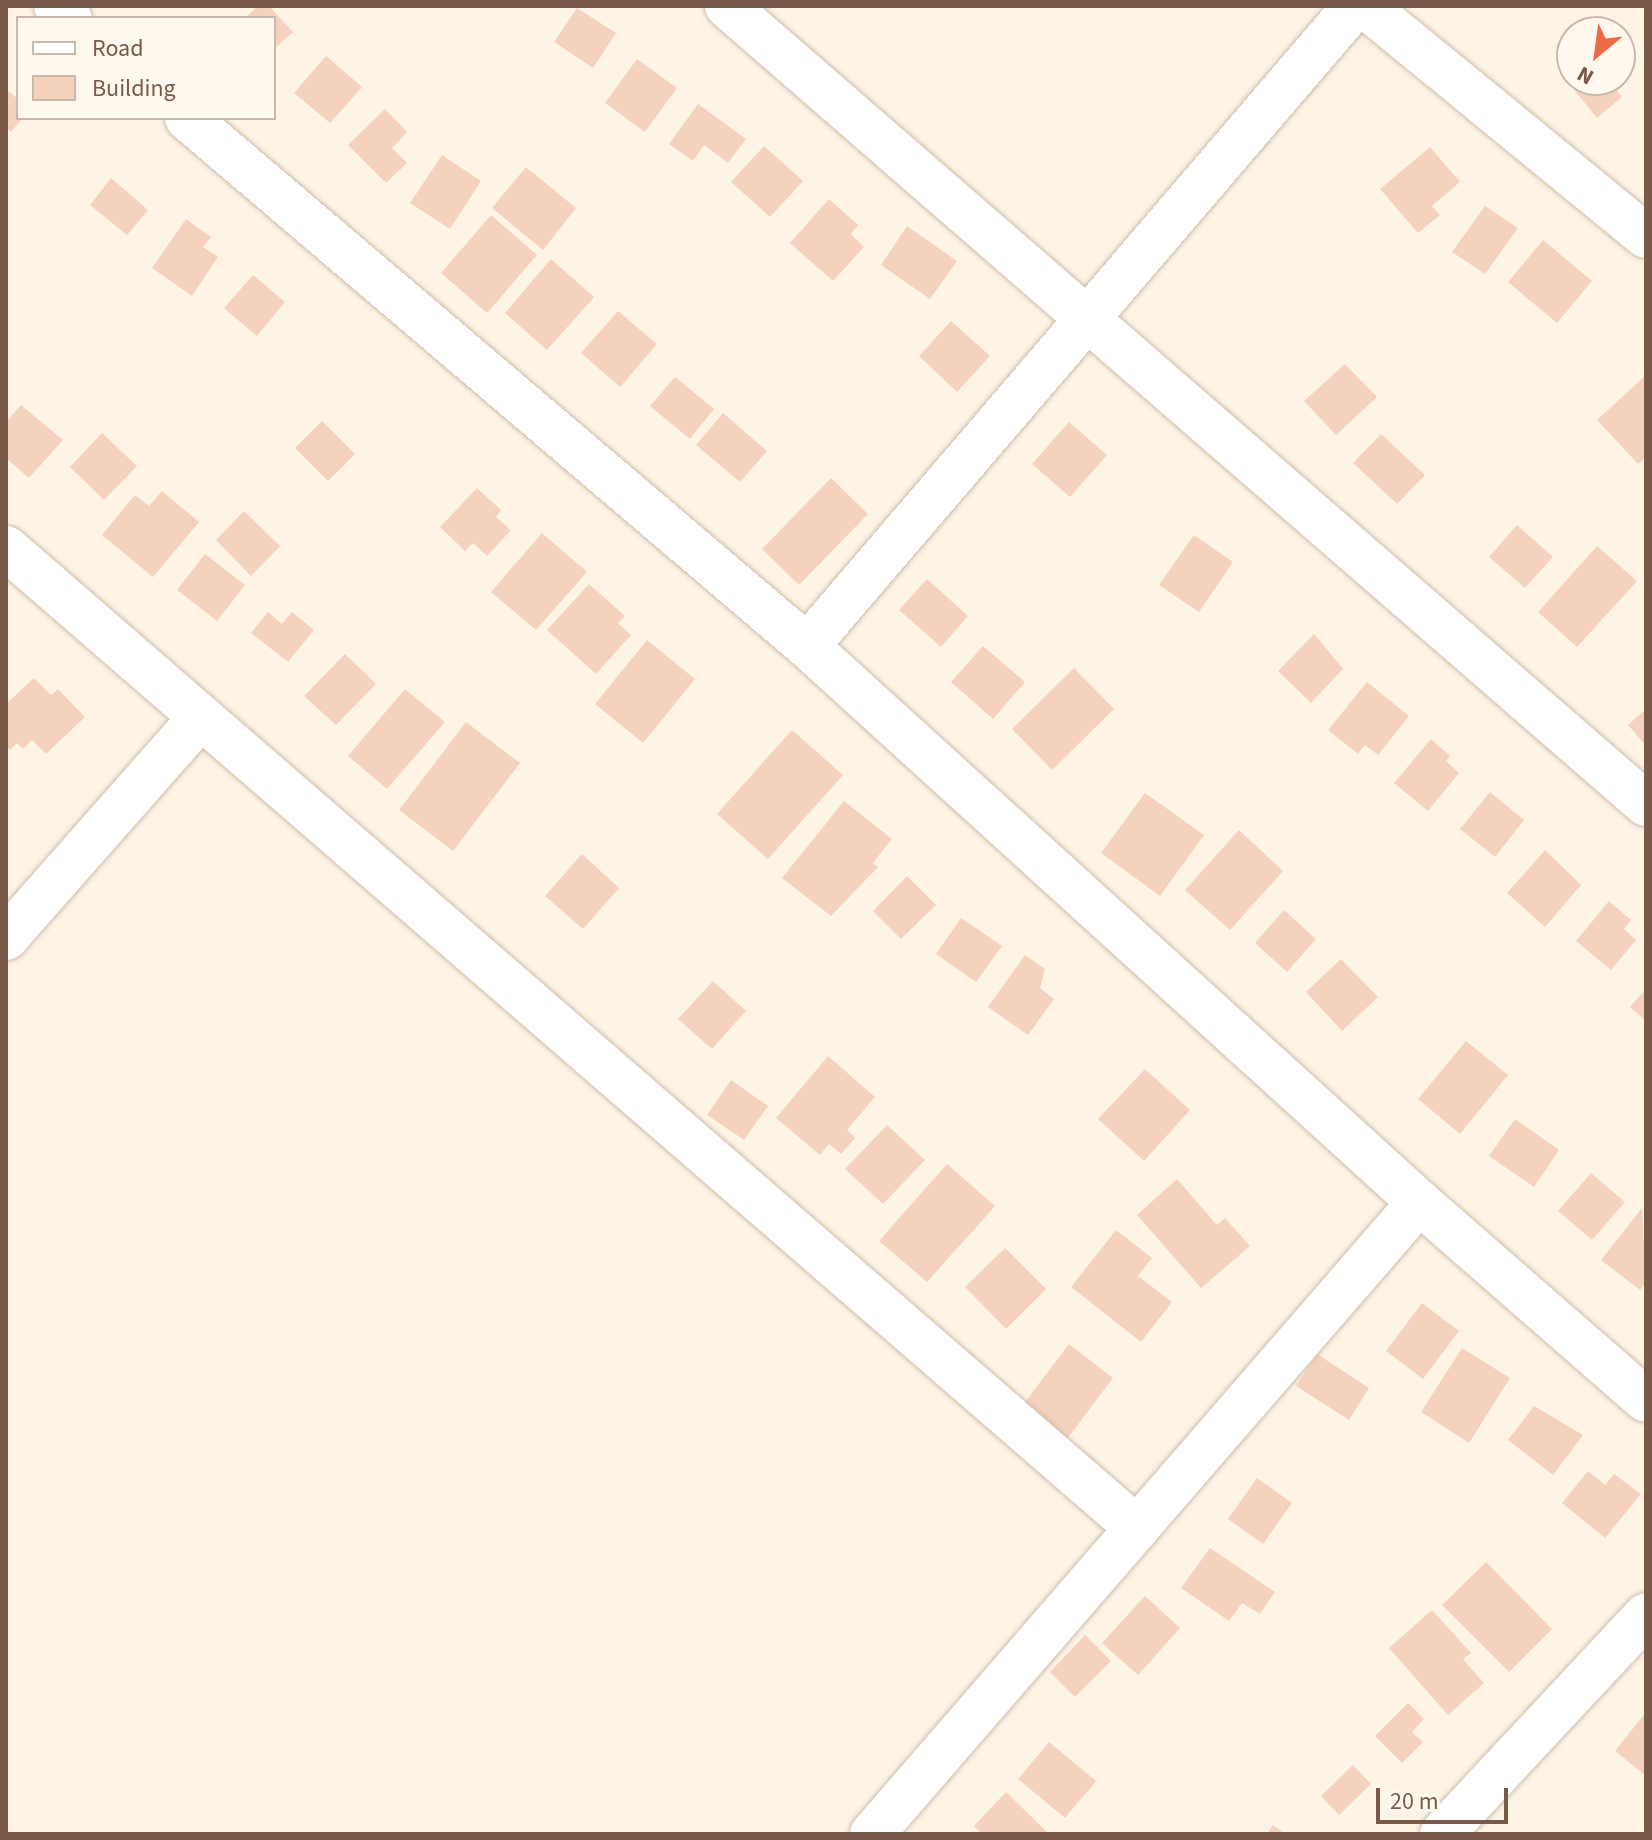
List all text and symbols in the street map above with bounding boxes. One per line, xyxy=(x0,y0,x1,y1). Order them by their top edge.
legend xyxy=(16,16,276,120)
north arrow xyxy=(1556,16,1636,96)
text: Road xyxy=(92,31,144,66)
text: N xyxy=(1571,58,1600,93)
text: Building xyxy=(92,71,176,106)
scale bar xyxy=(1380,1772,1512,1822)
text: 20 m xyxy=(1390,1784,1439,1819)

